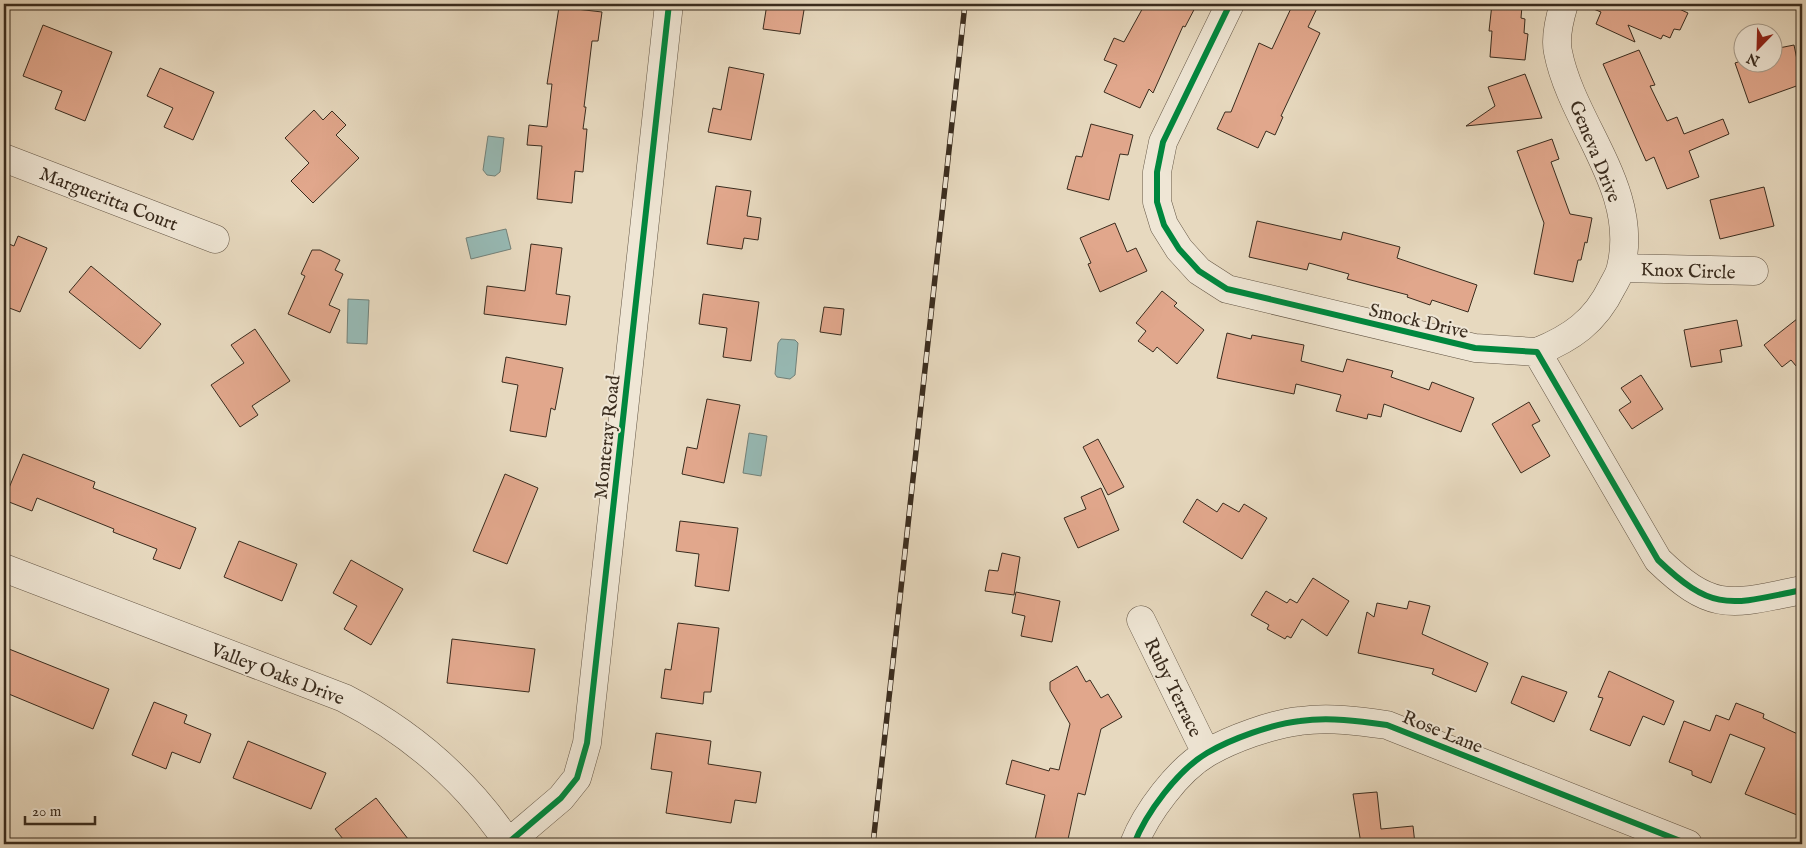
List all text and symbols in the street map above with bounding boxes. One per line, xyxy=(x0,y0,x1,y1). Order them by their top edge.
north arrow xyxy=(1734,22,1784,72)
text: N xyxy=(1744,48,1763,70)
street label: Geneva Drive xyxy=(1563,97,1626,206)
street label: Margueritta Court xyxy=(36,162,181,237)
street label: Knox Circle xyxy=(1640,258,1736,286)
street label: Smock Drive xyxy=(1366,299,1471,345)
street label: Monteray Road xyxy=(590,373,627,500)
street label: Ruby Terrace xyxy=(1138,634,1207,742)
street label: Valley Oaks Drive xyxy=(206,638,348,711)
street label: Rose Lane xyxy=(1398,706,1486,760)
scale bar xyxy=(25,793,95,825)
text: 20 m xyxy=(32,802,62,821)

